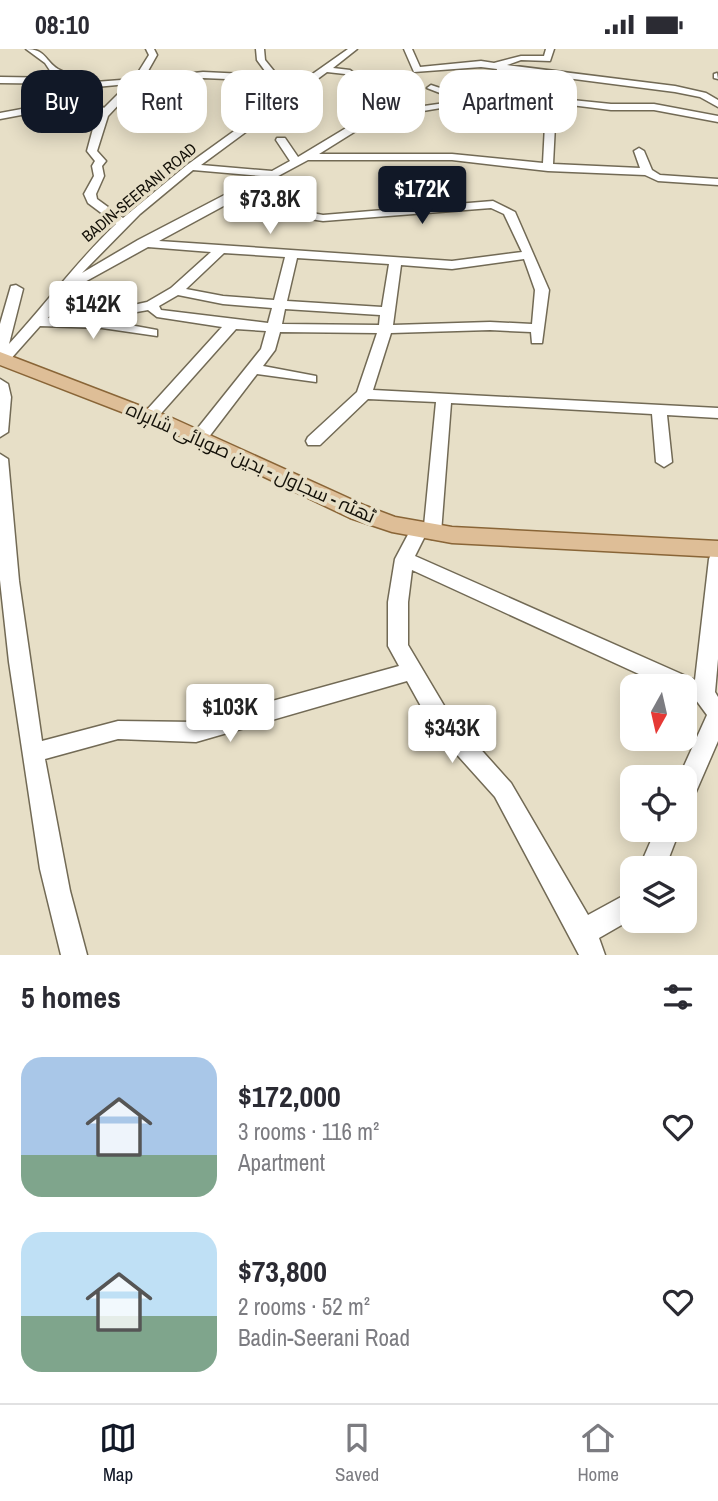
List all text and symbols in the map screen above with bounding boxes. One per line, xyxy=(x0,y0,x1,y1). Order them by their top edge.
text: 08:10 xyxy=(35,7,90,42)
chip: Buy xyxy=(21,70,103,133)
chip: Rent xyxy=(117,70,207,133)
chip: Filters xyxy=(221,70,323,133)
chip: New xyxy=(337,70,425,133)
chip: Apartment xyxy=(439,70,577,133)
street label: BADIN-SEERANI ROAD xyxy=(77,137,201,247)
pin: $172K xyxy=(373,167,471,226)
text: $172K xyxy=(394,173,450,204)
pin: $73.8K xyxy=(213,177,327,236)
text: $73.8K xyxy=(240,183,300,214)
pin: $142K xyxy=(44,281,142,341)
text: $142K xyxy=(65,288,121,319)
street label: ٹھٹہ - سجاول - بدین صوبائی شاہراہ xyxy=(122,395,381,529)
north arrow xyxy=(620,674,696,751)
map controls xyxy=(620,674,697,933)
pin: $103K xyxy=(181,685,279,744)
text: $103K xyxy=(202,691,258,722)
pin: $343K xyxy=(403,705,501,765)
text: $343K xyxy=(424,712,480,743)
button: locate xyxy=(620,765,697,842)
button: layers xyxy=(620,856,697,933)
text: 5 homes xyxy=(21,977,121,1017)
icon: filters xyxy=(659,978,697,1016)
text: $172,000 xyxy=(238,1076,341,1116)
icon: home xyxy=(77,1085,161,1169)
icon: heart xyxy=(659,1108,697,1146)
text: 3 rooms · 116 m² xyxy=(238,1116,379,1147)
text: Apartment xyxy=(238,1147,325,1178)
text: $73,800 xyxy=(238,1251,327,1291)
icon: home xyxy=(77,1260,161,1344)
icon: heart xyxy=(659,1283,697,1321)
text: 2 rooms · 52 m² xyxy=(238,1291,370,1322)
text: Badin-Seerani Road xyxy=(238,1322,410,1353)
tab: Map xyxy=(99,1419,137,1487)
tab: Saved xyxy=(335,1419,379,1487)
tab: Home xyxy=(577,1419,619,1487)

